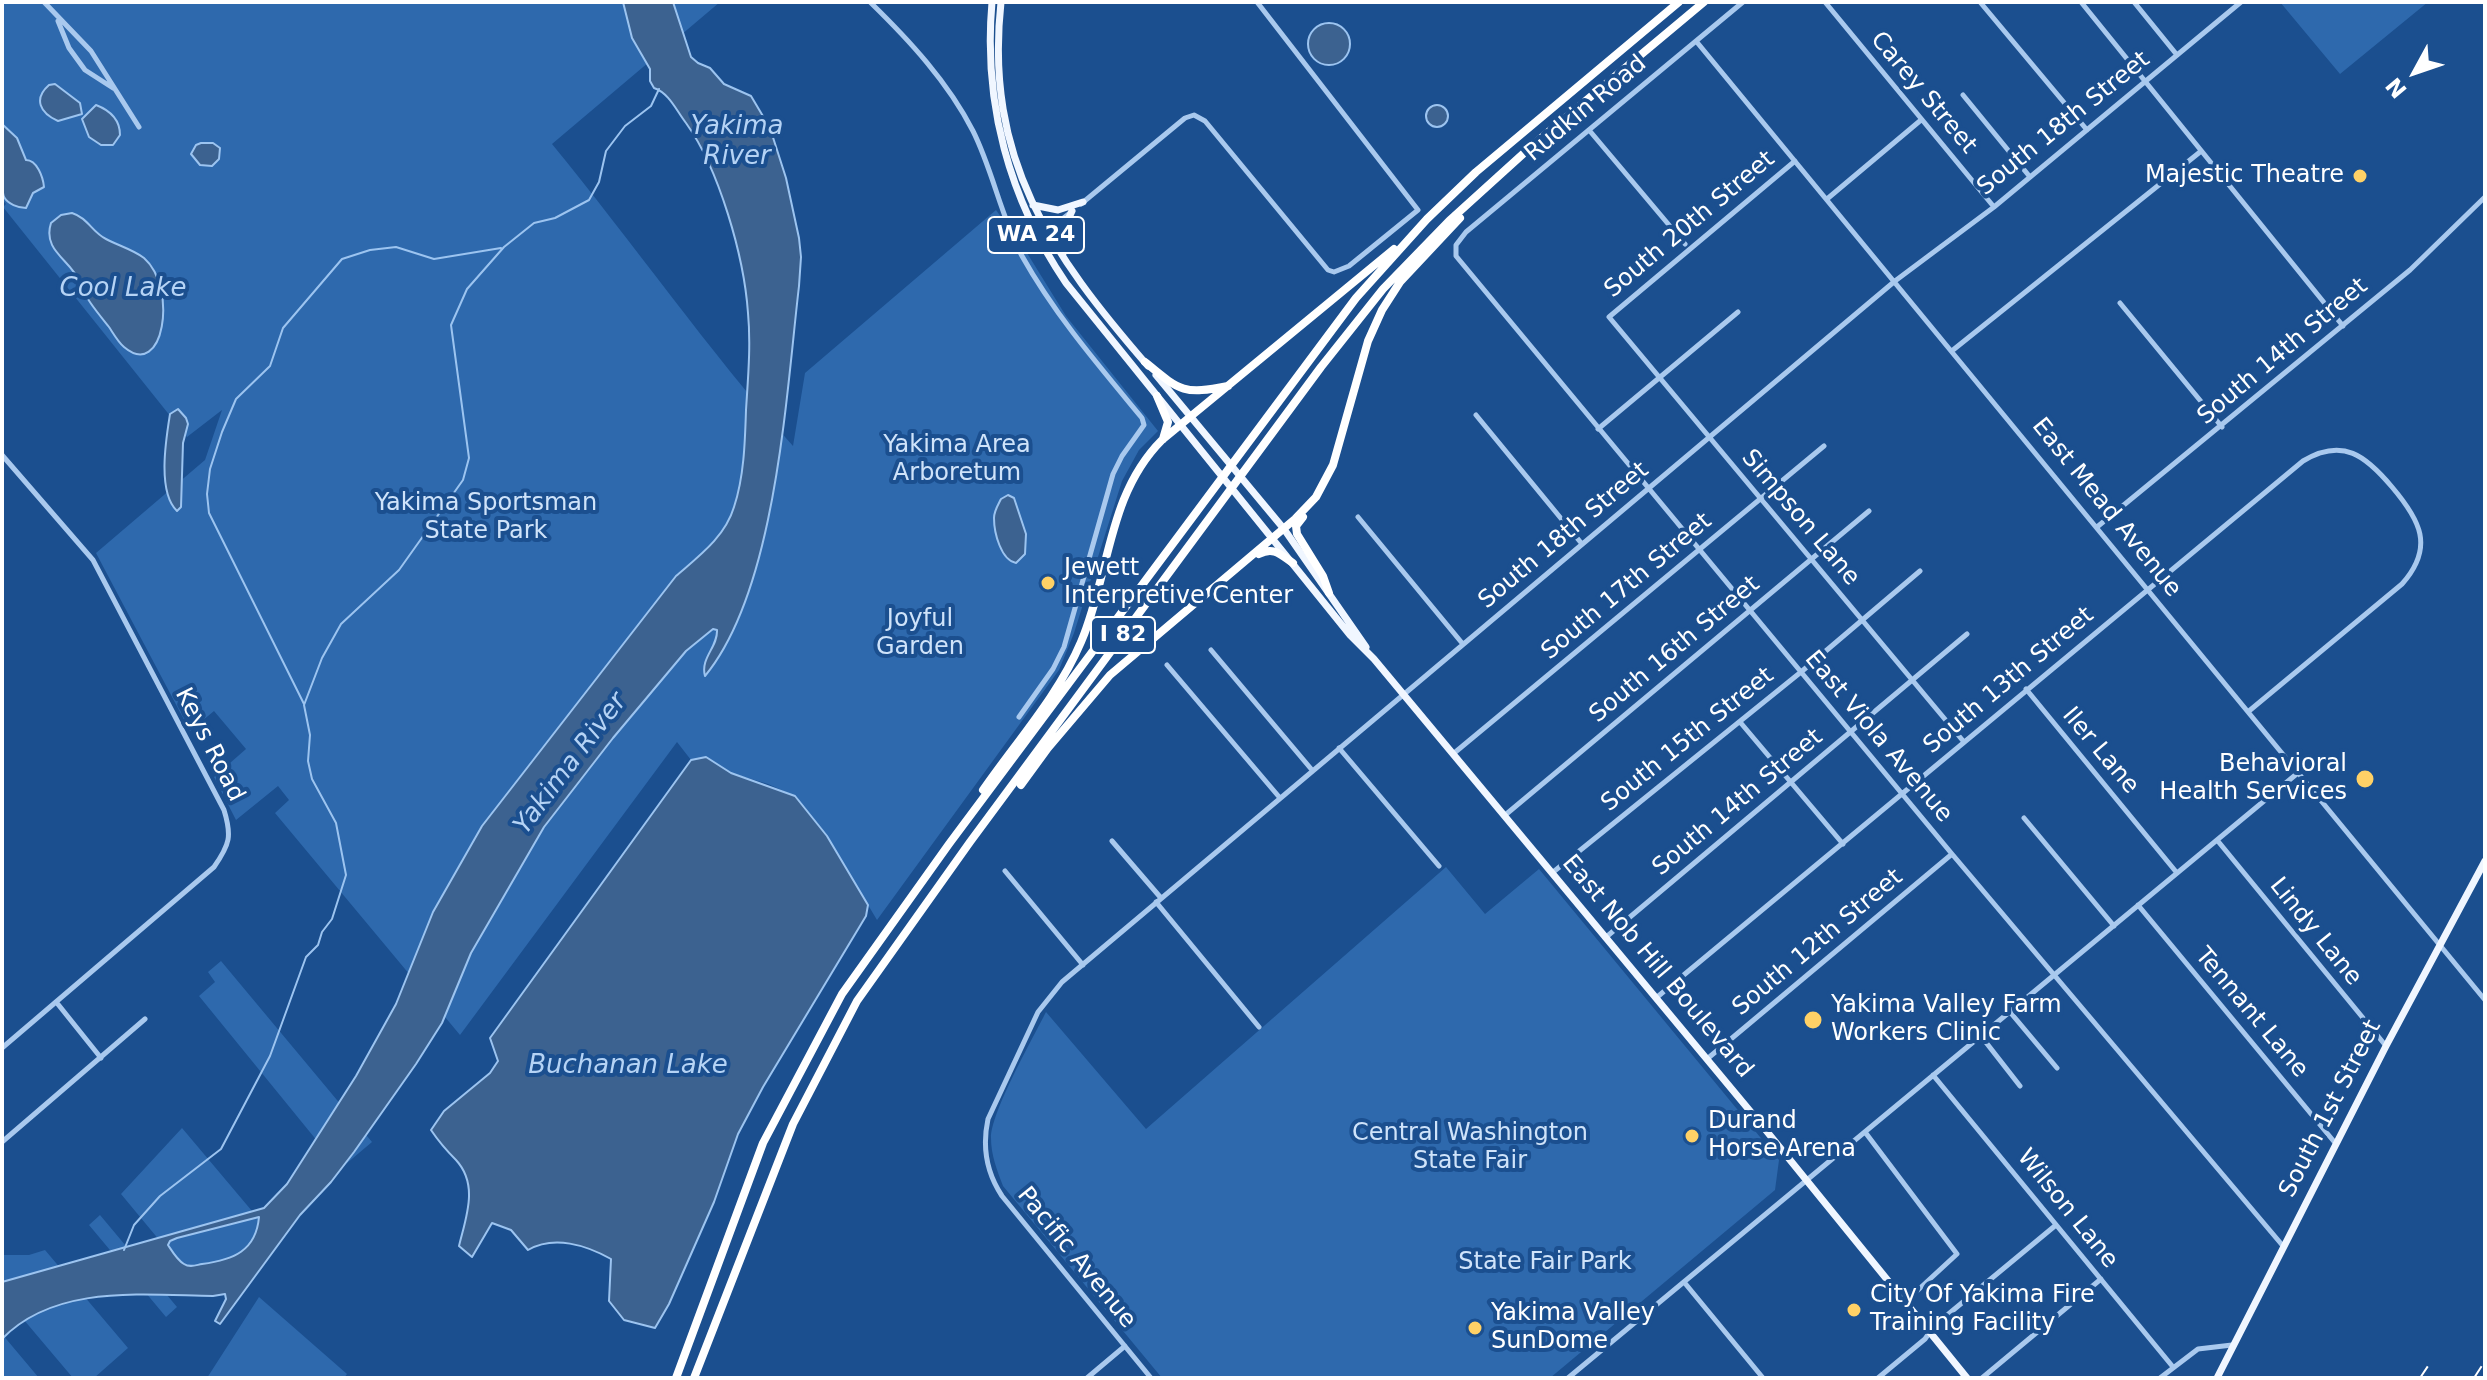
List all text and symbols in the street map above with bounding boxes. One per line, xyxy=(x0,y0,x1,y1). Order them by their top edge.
street label: Carey Street xyxy=(1864,26,1982,160)
north arrow xyxy=(2375,32,2455,112)
street label: South 18th Street xyxy=(1972,46,2156,202)
street label: Rudkin Road xyxy=(1519,50,1653,168)
text: N xyxy=(2381,73,2412,103)
water label: Yakima River xyxy=(691,111,783,172)
street label: South 20th Street xyxy=(1599,145,1781,305)
place label: Majestic Theatre xyxy=(2145,162,2344,190)
marker: Majestic Theatre xyxy=(2351,167,2369,185)
road number: WA 24 xyxy=(988,217,1084,253)
street label: South 14th Street xyxy=(2192,272,2374,432)
water label: Cool Lake xyxy=(60,273,186,305)
street label: East Mead Avenue xyxy=(2025,413,2187,603)
park label: Yakima Area Arboretum xyxy=(883,432,1031,488)
street label: Simpson Lane xyxy=(1735,444,1865,592)
street label: South 18th Street xyxy=(1473,456,1655,616)
park label: Yakima Sportsman State Park xyxy=(375,490,597,546)
street label: South 17th Street xyxy=(1536,507,1718,667)
place label: Jewett Interpretive Center xyxy=(1064,555,1293,611)
street label: South 16th Street xyxy=(1584,570,1766,730)
marker: Jewett Interpretive Center xyxy=(1039,574,1057,592)
street label: South 13th Street xyxy=(1918,601,2100,761)
park label: Joyful Garden xyxy=(876,606,964,662)
road number: I 82 xyxy=(1091,617,1155,653)
street label: East Viola Avenue xyxy=(1798,645,1958,829)
street label: South 15th Street xyxy=(1596,662,1780,818)
street label: Keys Road xyxy=(168,683,250,807)
water label: Yakima River xyxy=(508,687,634,841)
street label: Iler Lane xyxy=(2056,702,2144,800)
street label: South 14th Street xyxy=(1647,723,1829,883)
place label: Behavioral Health Services xyxy=(2159,751,2347,807)
marker: Behavioral Health Services xyxy=(2354,768,2376,790)
street label: East Nob Hill Boulevard xyxy=(1555,850,1759,1084)
street label: South 12th Street xyxy=(1727,863,1909,1023)
street label: Lindy Lane xyxy=(2263,872,2367,992)
street label: Tennant Lane xyxy=(2188,942,2314,1084)
place label: Yakima Valley Farm Workers Clinic xyxy=(1831,992,2062,1048)
marker: Yakima Valley Farm Workers Clinic xyxy=(1802,1009,1824,1031)
street label: South 1st Street xyxy=(2274,1016,2388,1202)
water label: Buchanan Lake xyxy=(528,1050,728,1082)
place label: Durand Horse Arena xyxy=(1708,1108,1856,1164)
park label: Central Washington State Fair xyxy=(1352,1120,1588,1176)
marker: Durand Horse Arena xyxy=(1683,1127,1701,1145)
street label: Wilson Lane xyxy=(2010,1144,2124,1274)
street label: Pacific Avenue xyxy=(1010,1182,1142,1334)
park label: State Fair Park xyxy=(1458,1249,1632,1277)
place label: City Of Yakima Fire Training Facility xyxy=(1870,1282,2095,1338)
place label: Yakima Valley SunDome xyxy=(1491,1300,1655,1356)
marker: City Of Yakima Fire Training Facility xyxy=(1845,1301,1863,1319)
marker: Yakima Valley SunDome xyxy=(1466,1319,1484,1337)

